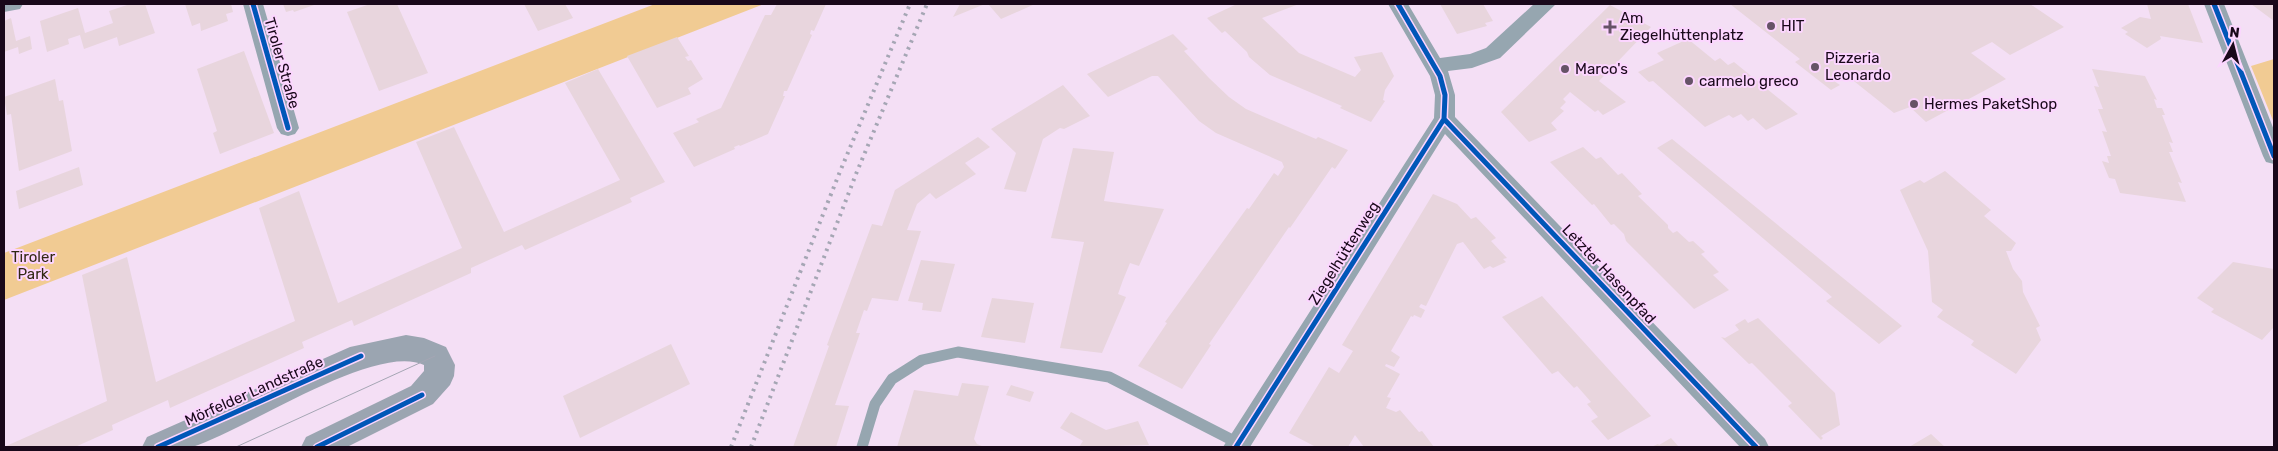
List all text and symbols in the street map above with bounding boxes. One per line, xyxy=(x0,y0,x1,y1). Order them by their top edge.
place label: Am Ziegelhüttenplatz xyxy=(1620,9,1744,44)
street label: Tiroler Straße xyxy=(260,15,304,111)
place label: HIT xyxy=(1781,17,1805,35)
marker: HIT xyxy=(1765,20,1777,32)
north arrow xyxy=(2208,20,2258,70)
marker: Am Ziegelhüttenplatz xyxy=(1604,21,1616,33)
text: N xyxy=(2228,24,2241,42)
place label: Pizzeria Leonardo xyxy=(1825,49,1891,84)
place label: Marco's xyxy=(1575,60,1628,78)
marker: Pizzeria Leonardo xyxy=(1809,61,1821,73)
marker: Marco's xyxy=(1559,63,1571,75)
place label: carmelo greco xyxy=(1699,72,1799,90)
marker: carmelo greco xyxy=(1683,75,1695,87)
place label: Hermes PaketShop xyxy=(1924,95,2057,113)
marker: Hermes PaketShop xyxy=(1908,98,1920,110)
street label: Ziegelhüttenweg xyxy=(1305,198,1383,308)
street label: Letzter Hasenpfad xyxy=(1558,221,1660,327)
park label: Tiroler Park xyxy=(11,248,55,283)
street label: Mörfelder Landstraße xyxy=(182,352,326,430)

